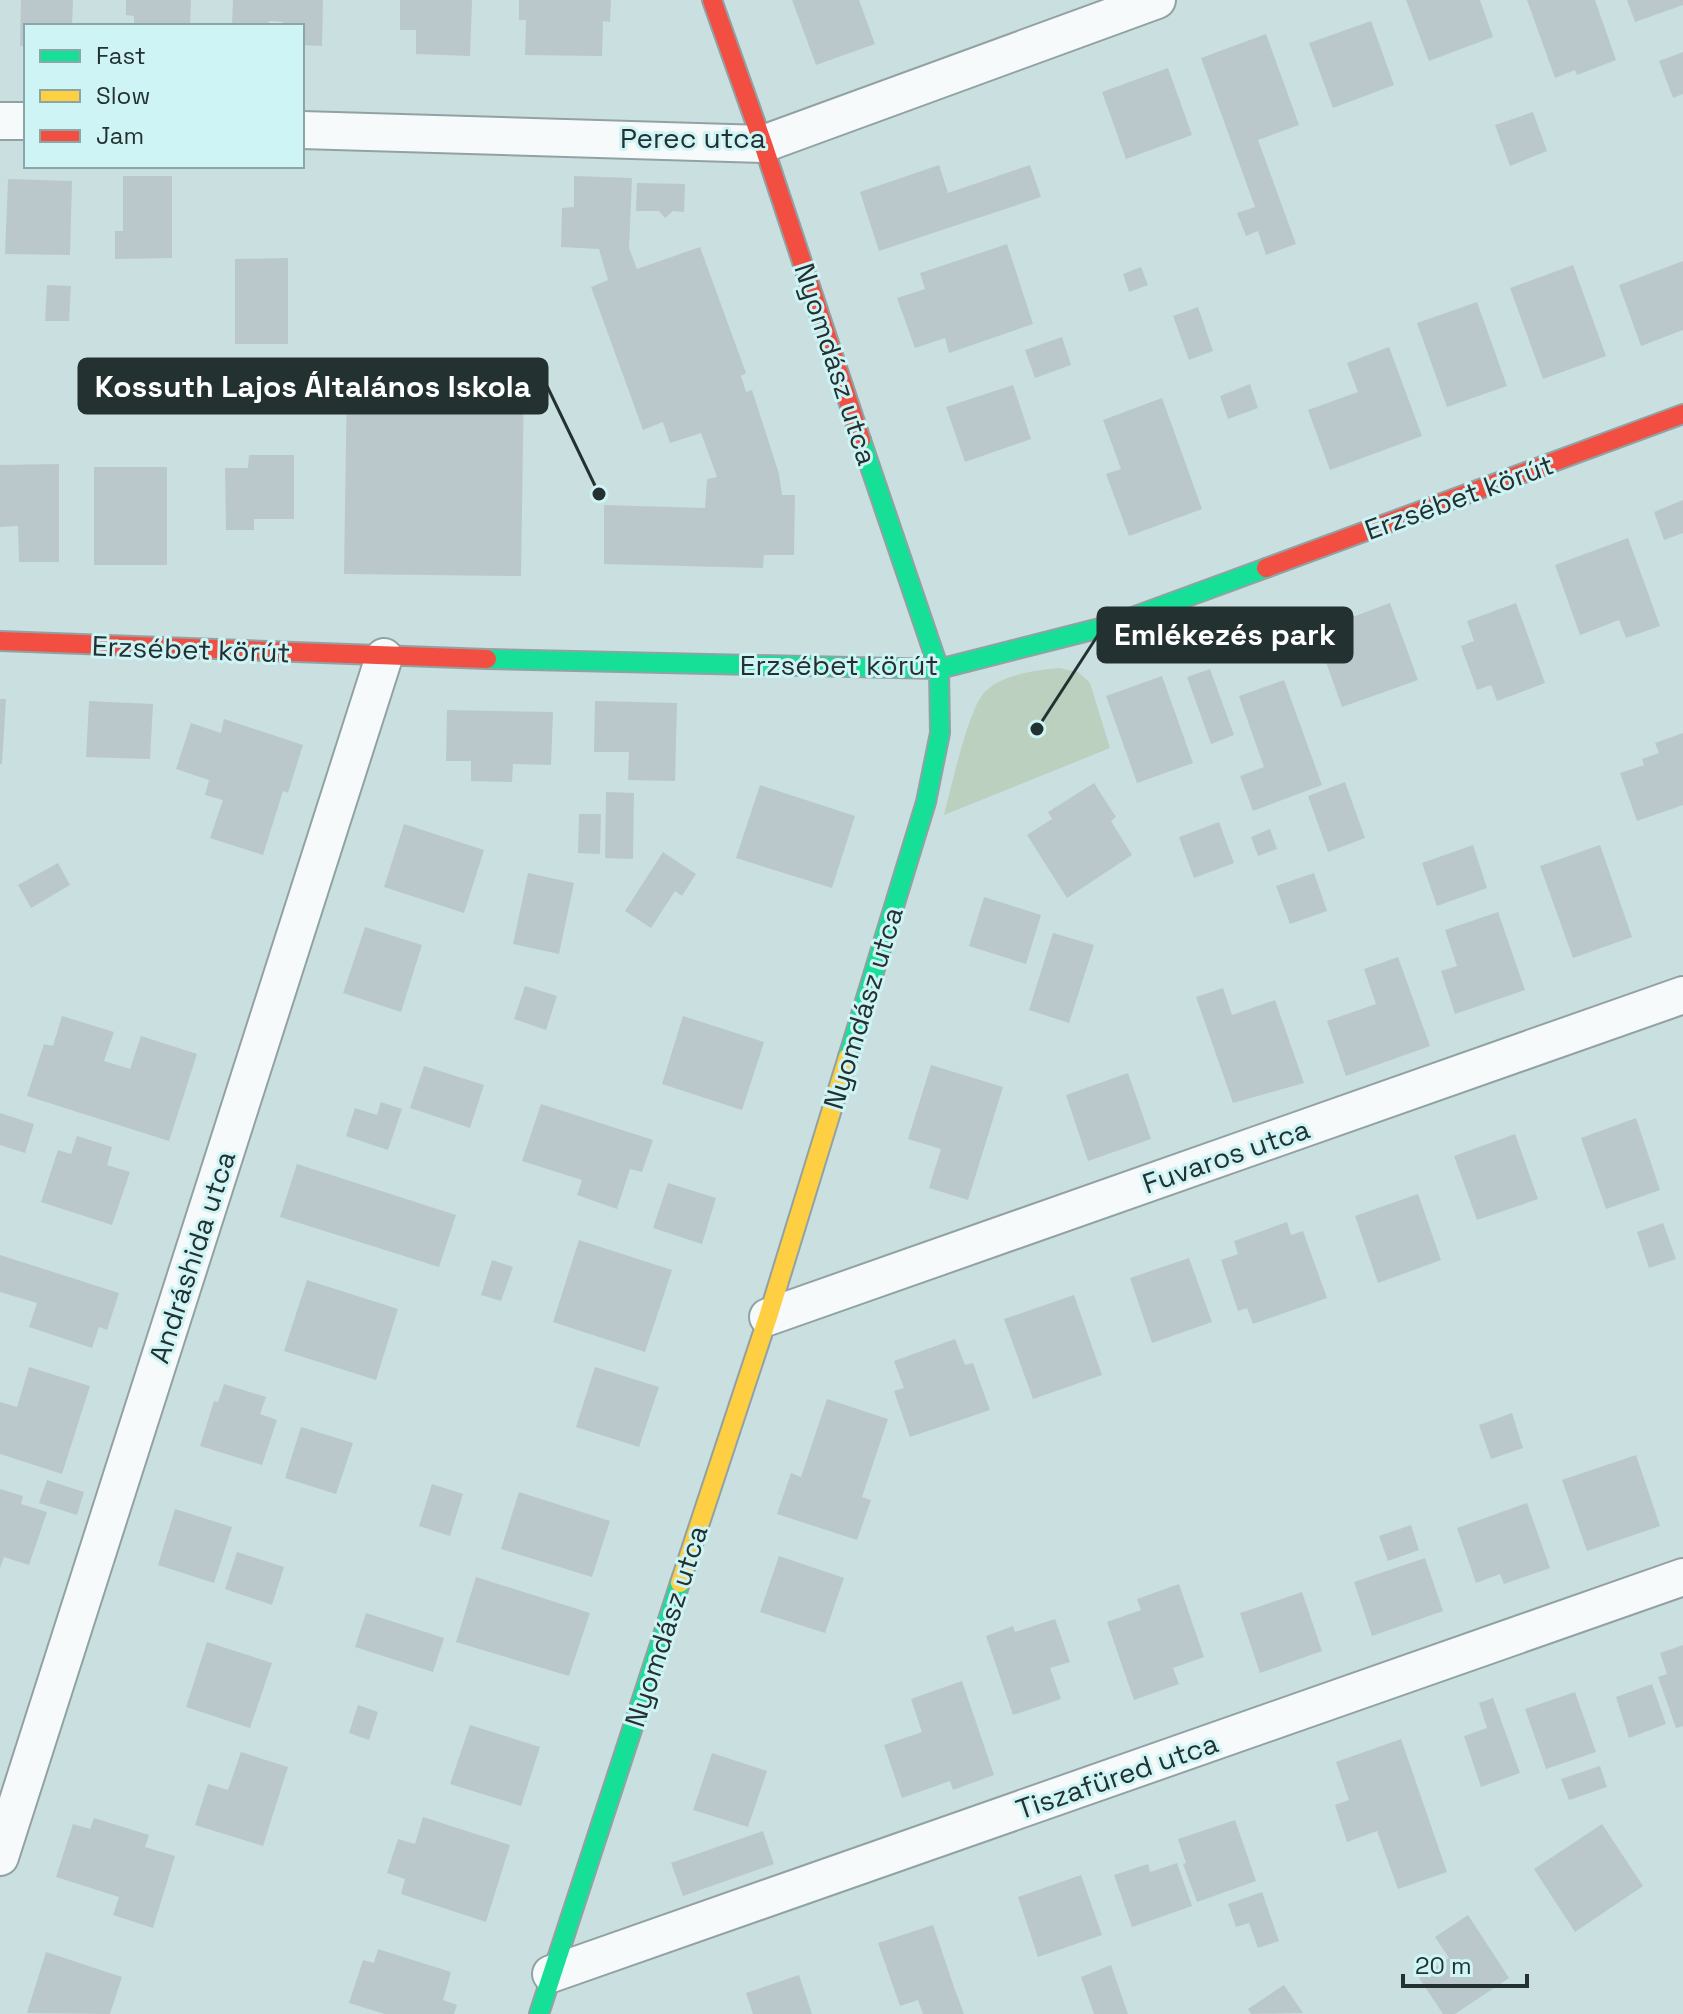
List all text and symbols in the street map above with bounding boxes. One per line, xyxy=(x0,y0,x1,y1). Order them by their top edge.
legend xyxy=(24,24,304,168)
text: Fast xyxy=(96,40,146,71)
text: Slow xyxy=(96,80,150,111)
text: Jam xyxy=(96,120,144,151)
street label: Perec utca xyxy=(620,120,766,156)
street label: Nyomdász utca xyxy=(786,259,886,469)
callout: Kossuth Lajos Általános Iskola xyxy=(79,359,547,413)
text: Kossuth Lajos Általános Iskola xyxy=(95,367,531,406)
street label: Erzsébet körút xyxy=(1360,446,1558,548)
callout: Emlékezés park xyxy=(1098,608,1352,662)
text: Emlékezés park xyxy=(1114,615,1336,654)
street label: Erzsébet körút xyxy=(91,628,291,670)
street label: Erzsébet körút xyxy=(740,647,938,683)
street label: Nyomdász utca xyxy=(815,902,911,1114)
street label: Fuvaros utca xyxy=(1138,1111,1314,1201)
street label: Andráshida utca xyxy=(141,1146,243,1368)
street label: Nyomdász utca xyxy=(616,1521,716,1731)
street label: Tiszafüred utca xyxy=(1011,1725,1223,1827)
scale bar xyxy=(1403,1938,1527,1988)
text: 20 m xyxy=(1415,1950,1472,1981)

